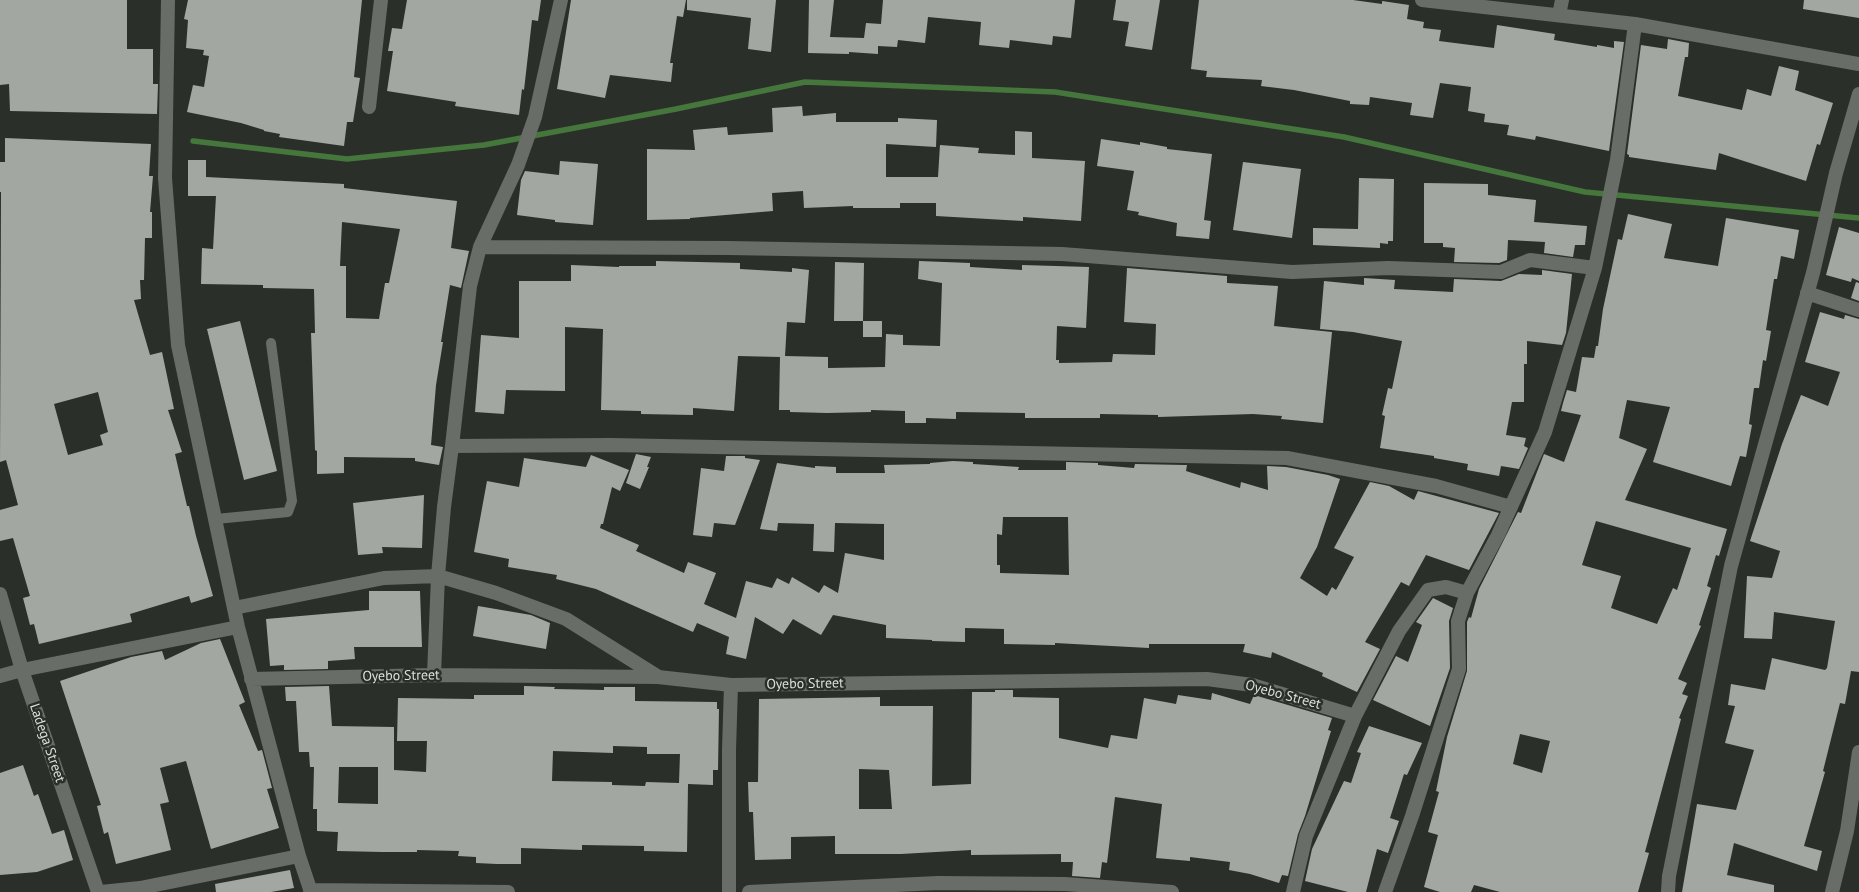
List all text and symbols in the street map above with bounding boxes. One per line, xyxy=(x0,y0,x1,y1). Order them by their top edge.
street label: Oyebo Street xyxy=(362,667,440,685)
street label: Oyebo Street xyxy=(766,675,844,693)
street label: Oyebo Street xyxy=(1243,677,1323,713)
street label: Ladega Street xyxy=(26,701,68,785)

